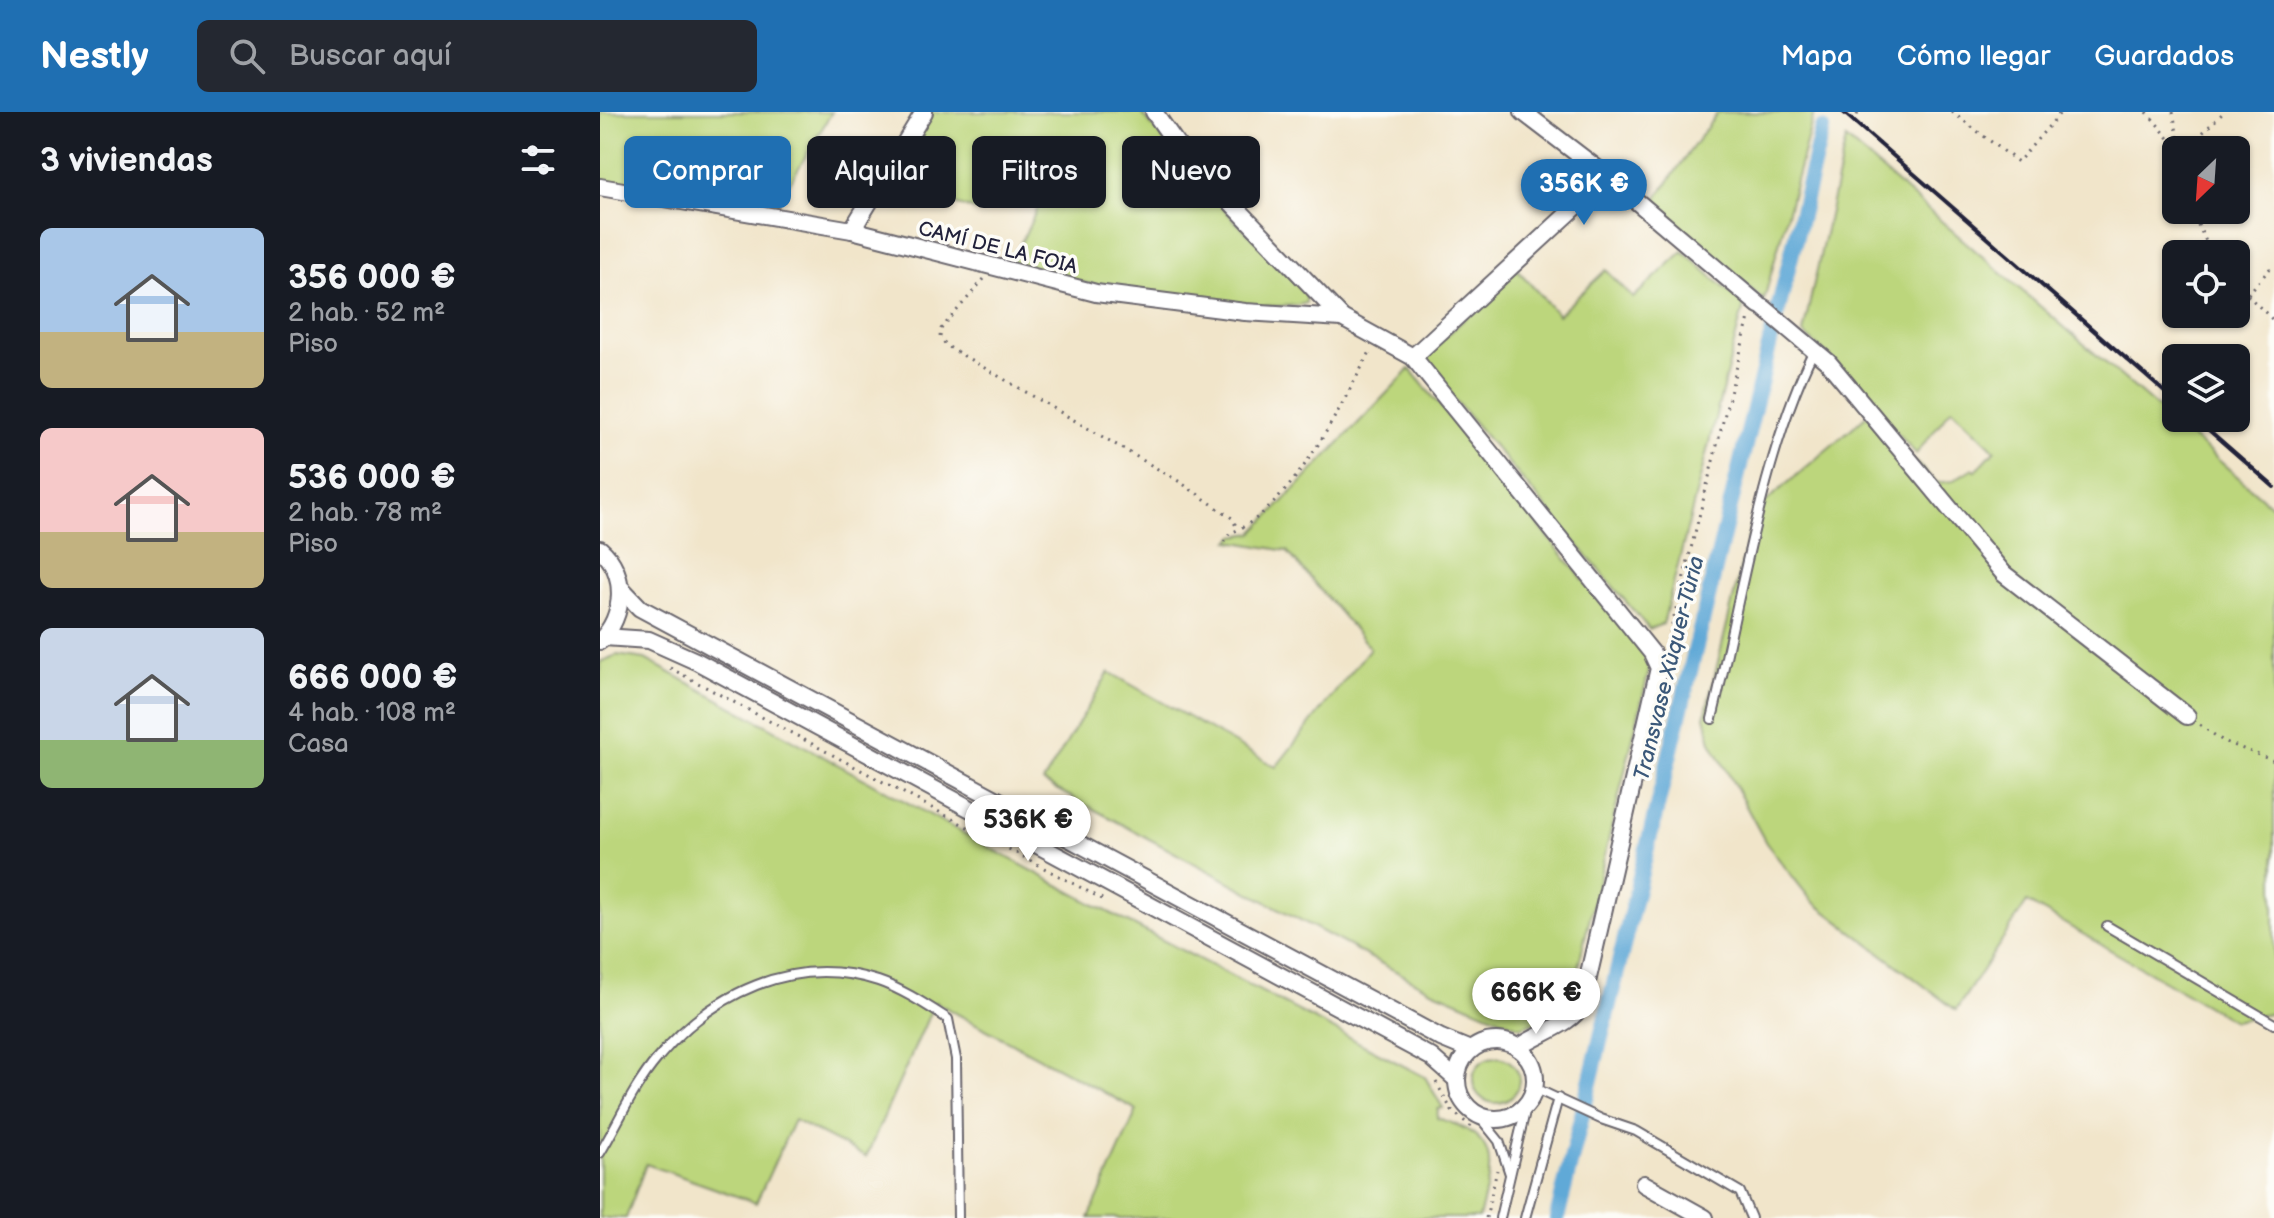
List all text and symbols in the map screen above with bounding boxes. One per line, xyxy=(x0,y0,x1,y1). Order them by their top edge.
search box xyxy=(197,20,757,92)
text: Nestly xyxy=(40,34,149,79)
icon: search xyxy=(225,34,269,78)
text: Buscar aquí xyxy=(289,38,451,74)
text: Mapa xyxy=(1781,40,1853,73)
text: Cómo llegar xyxy=(1897,40,2050,73)
text: Guardados xyxy=(2094,40,2234,73)
chip: Comprar xyxy=(624,136,791,208)
chip: Alquilar xyxy=(807,136,956,208)
chip: Filtros xyxy=(972,136,1106,208)
chip: Nuevo xyxy=(1122,136,1260,208)
north arrow xyxy=(2162,136,2250,224)
map controls xyxy=(2162,136,2250,432)
icon: filters xyxy=(516,138,560,182)
text: 3 viviendas xyxy=(40,140,213,181)
pin: 356K € xyxy=(1519,159,1649,227)
text: 356K € xyxy=(1539,169,1629,200)
street label: CAMÍ DE LA FOIA xyxy=(916,216,1081,280)
button: locate xyxy=(2162,240,2250,328)
text: 356 000 € xyxy=(288,257,456,298)
icon: home xyxy=(104,260,200,356)
text: 2 hab. · 52 m² xyxy=(288,298,445,329)
text: Piso xyxy=(288,329,338,360)
button: layers xyxy=(2162,344,2250,432)
text: 536 000 € xyxy=(288,457,456,498)
icon: home xyxy=(104,460,200,556)
text: 2 hab. · 78 m² xyxy=(288,498,442,529)
text: Piso xyxy=(288,529,338,560)
water label: Transvase Xùquer-Tùria xyxy=(1628,553,1710,783)
text: 666 000 € xyxy=(288,657,457,698)
icon: home xyxy=(104,660,200,756)
text: 4 hab. · 108 m² xyxy=(288,698,456,729)
text: Casa xyxy=(288,729,349,760)
pin: 536K € xyxy=(963,795,1093,863)
text: 536K € xyxy=(983,805,1073,836)
pin: 666K € xyxy=(1471,968,1601,1036)
text: 666K € xyxy=(1490,978,1582,1009)

